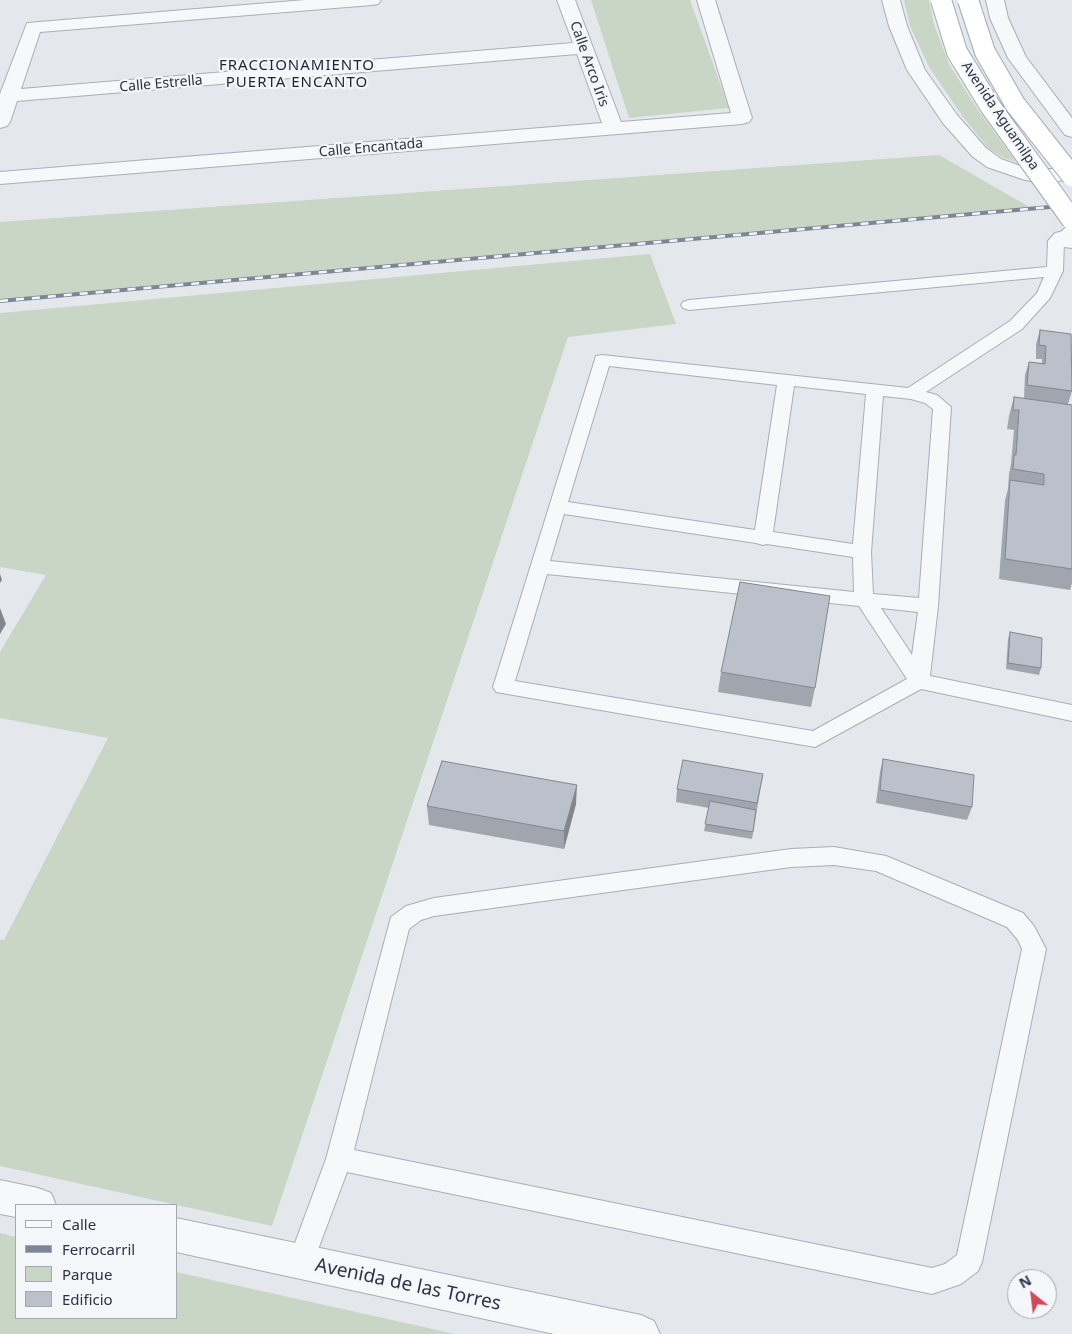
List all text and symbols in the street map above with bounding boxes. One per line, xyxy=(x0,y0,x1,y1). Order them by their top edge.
street label: Calle Arco Iris xyxy=(566,19,612,109)
district label: FRACCIONAMIENTO PUERTA ENCANTO xyxy=(217,57,377,92)
street label: Avenida Aguamilpa xyxy=(957,59,1043,173)
street label: Calle Estrella xyxy=(119,72,203,96)
street label: Calle Encantada xyxy=(318,135,424,161)
legend xyxy=(15,1204,178,1319)
text: Calle xyxy=(62,1214,96,1234)
text: Ferrocarril xyxy=(62,1239,135,1259)
street label: Avenida de las Torres xyxy=(313,1254,503,1316)
text: Parque xyxy=(62,1264,112,1284)
north arrow xyxy=(1007,1269,1057,1319)
text: N xyxy=(1015,1270,1035,1292)
text: Edificio xyxy=(62,1289,113,1309)

